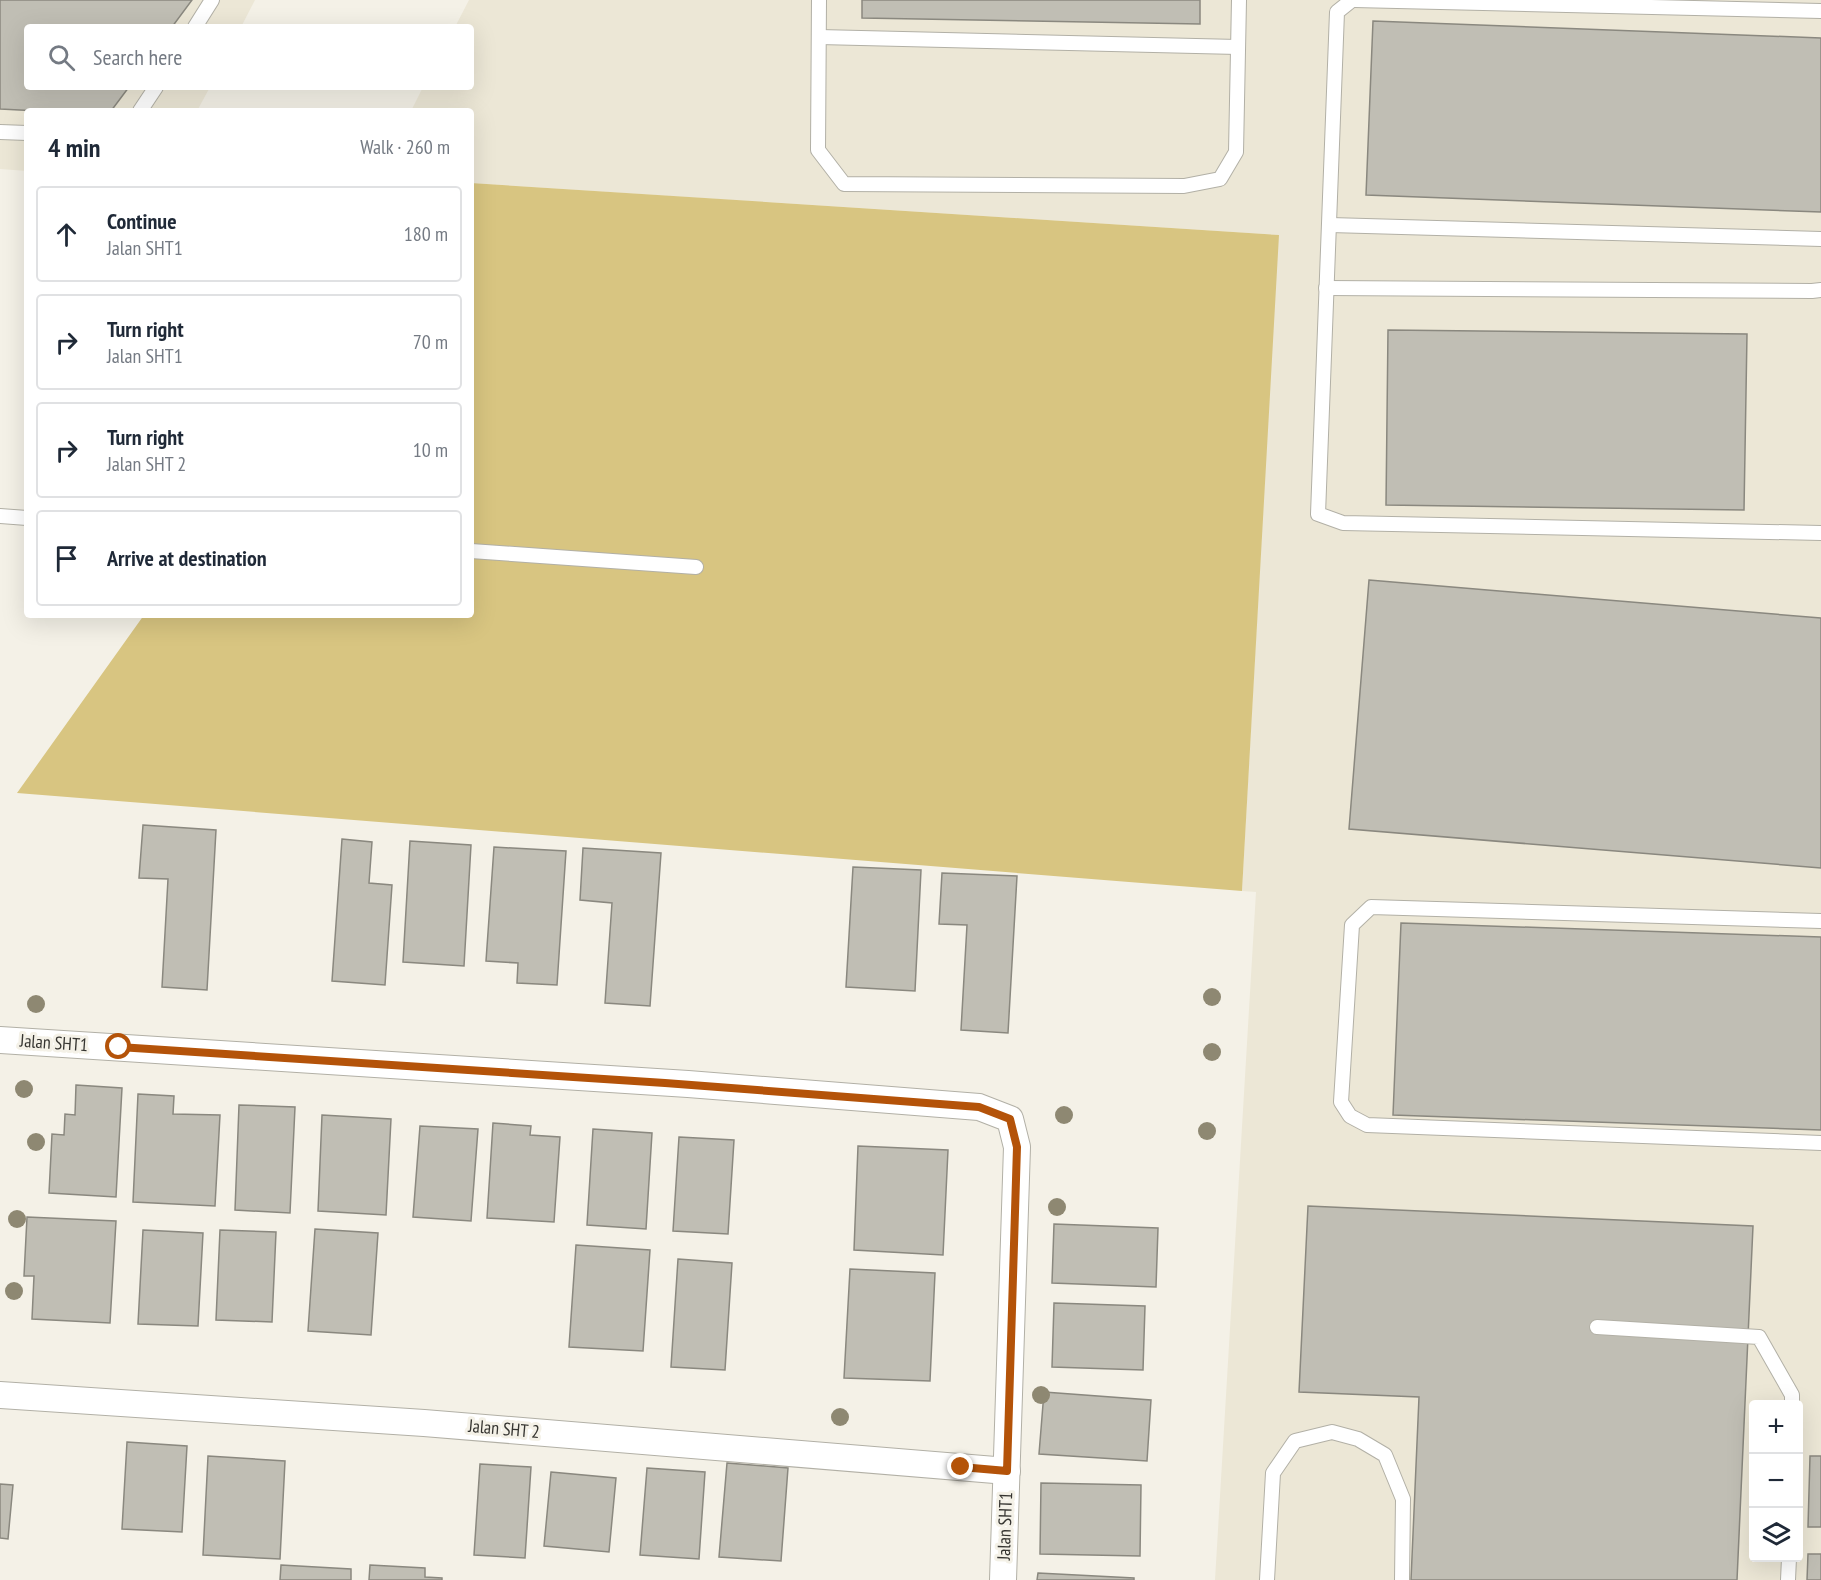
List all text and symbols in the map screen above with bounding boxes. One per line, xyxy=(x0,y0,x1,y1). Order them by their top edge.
search box xyxy=(24,24,474,90)
icon: search xyxy=(45,41,78,74)
text: Search here xyxy=(93,43,182,71)
text: 4 min xyxy=(48,131,101,164)
text: Walk · 260 m xyxy=(360,134,450,160)
text: Continue xyxy=(107,207,177,235)
icon: ahead xyxy=(50,218,83,251)
text: 180 m xyxy=(404,221,448,247)
text: Jalan SHT1 xyxy=(107,235,183,261)
text: Turn right xyxy=(107,315,184,343)
icon: right xyxy=(50,326,83,359)
text: 70 m xyxy=(413,329,448,355)
text: Jalan SHT1 xyxy=(107,343,183,369)
text: Turn right xyxy=(107,423,184,451)
icon: right xyxy=(50,434,83,467)
text: 10 m xyxy=(413,437,448,463)
text: Jalan SHT 2 xyxy=(107,451,186,477)
icon: arrive xyxy=(50,542,83,575)
text: Arrive at destination xyxy=(107,544,267,572)
street label: Jalan SHT1 xyxy=(18,1029,89,1056)
route start xyxy=(105,1033,131,1059)
map controls xyxy=(1749,1400,1803,1562)
button: + xyxy=(1749,1400,1803,1454)
street label: Jalan SHT 2 xyxy=(466,1414,541,1443)
route end xyxy=(947,1453,973,1479)
button: − xyxy=(1749,1454,1803,1508)
street label: Jalan SHT1 xyxy=(992,1492,1017,1561)
button: layers xyxy=(1749,1508,1803,1562)

